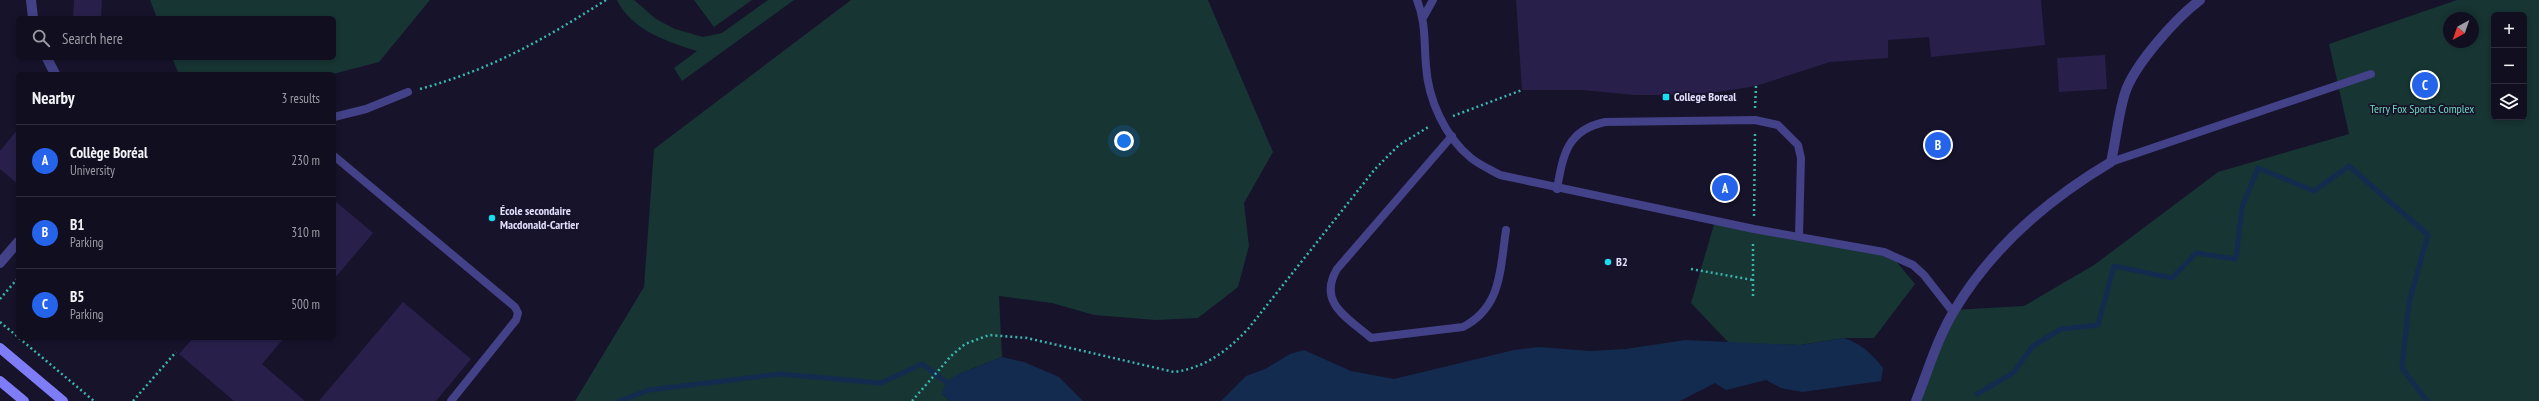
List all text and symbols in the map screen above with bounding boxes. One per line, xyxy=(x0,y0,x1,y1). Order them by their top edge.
north arrow xyxy=(2443,12,2479,48)
map controls xyxy=(2491,12,2527,120)
button: + xyxy=(2491,12,2527,48)
search box xyxy=(16,16,336,60)
icon: search xyxy=(30,27,52,49)
text: Search here xyxy=(62,29,123,48)
button: − xyxy=(2491,48,2527,84)
pin: C xyxy=(2412,70,2438,100)
button: layers xyxy=(2491,84,2527,120)
text: Nearby xyxy=(32,87,75,109)
place label: College Boreal xyxy=(1674,89,1736,104)
text: 3 results xyxy=(281,90,320,107)
marker: College Boreal xyxy=(1661,92,1671,102)
park label: Terry Fox Sports Complex xyxy=(2370,101,2474,116)
pin: B xyxy=(1925,130,1951,160)
your location xyxy=(1114,131,1134,151)
text: Collège Boréal xyxy=(70,143,148,162)
text: A xyxy=(42,152,48,169)
text: 230 m xyxy=(291,152,320,169)
text: University xyxy=(70,162,115,179)
pin: A xyxy=(1712,173,1738,203)
place label: École secondaire Macdonald-Cartier xyxy=(500,203,579,232)
marker: École secondaire Macdonald-Cartier xyxy=(487,213,497,223)
text: B1 xyxy=(70,215,85,234)
text: B xyxy=(42,224,48,241)
text: 310 m xyxy=(291,224,320,241)
text: Parking xyxy=(70,234,103,251)
place label: B2 xyxy=(1616,254,1628,269)
marker: B2 xyxy=(1603,257,1613,267)
text: B5 xyxy=(70,287,85,306)
text: C xyxy=(42,296,48,313)
text: 500 m xyxy=(291,296,320,313)
text: Parking xyxy=(70,306,103,323)

